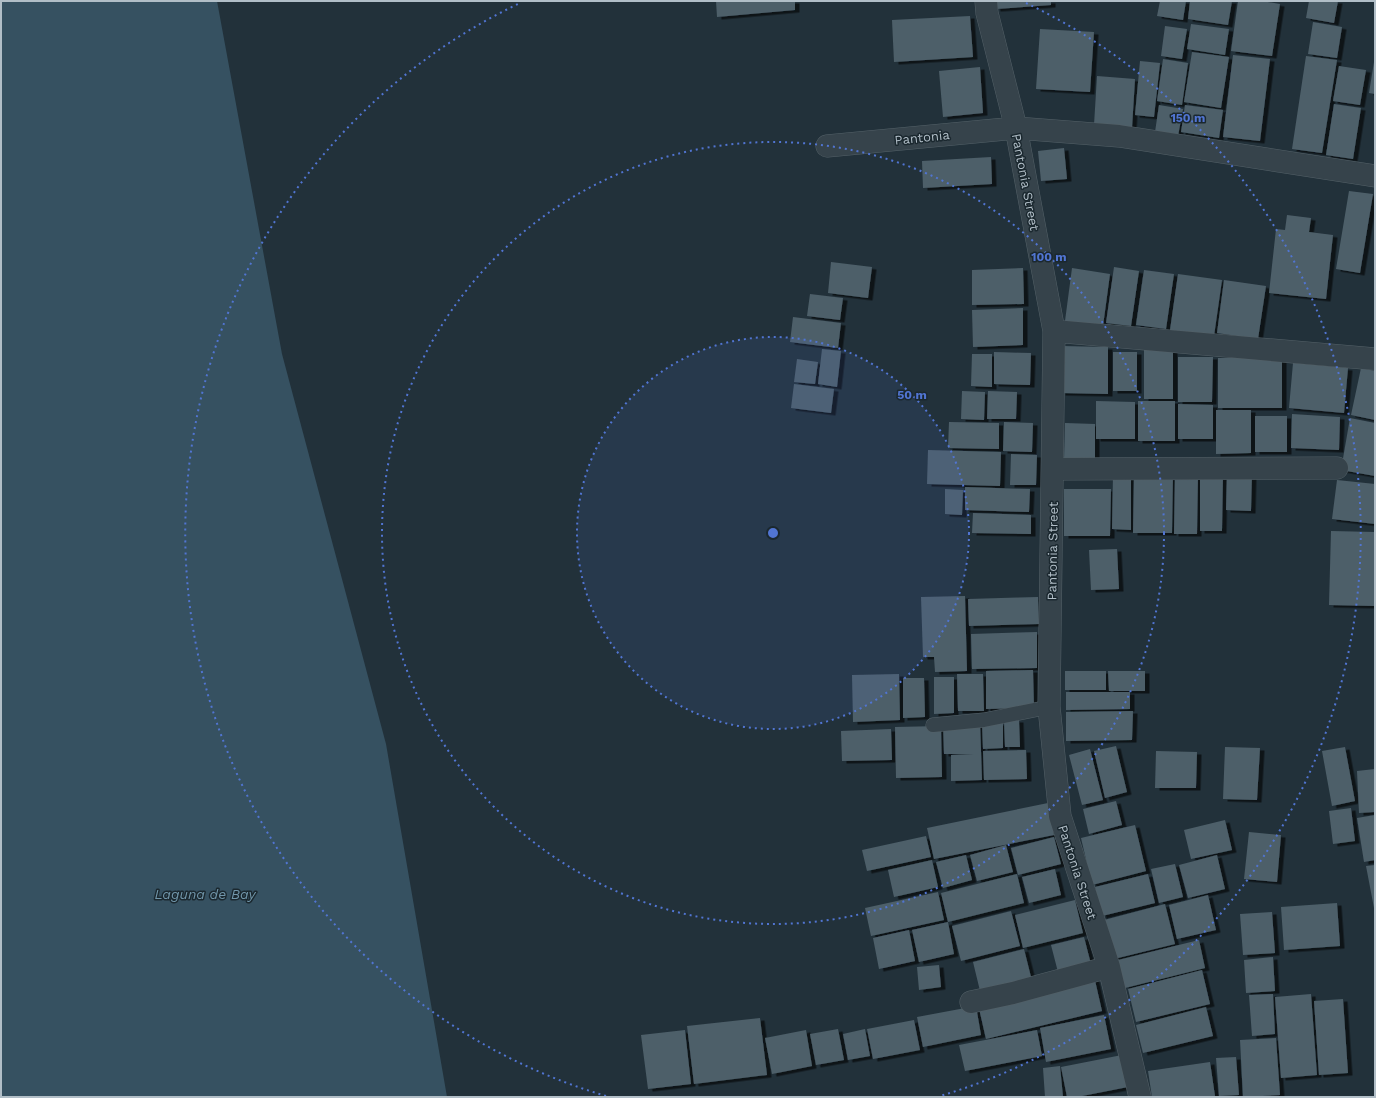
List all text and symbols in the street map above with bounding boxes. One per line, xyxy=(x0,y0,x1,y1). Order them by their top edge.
text: 150 m xyxy=(1171,111,1205,125)
street label: Pantonia xyxy=(894,127,951,148)
street label: Pantonia Street xyxy=(1009,132,1042,232)
text: 100 m xyxy=(1031,250,1067,264)
text: 50 m xyxy=(897,388,927,402)
street label: Pantonia Street xyxy=(1044,501,1061,600)
centre of rings xyxy=(766,526,780,540)
street label: Pantonia Street xyxy=(1055,823,1100,922)
water label: Laguna de Bay xyxy=(154,886,257,902)

